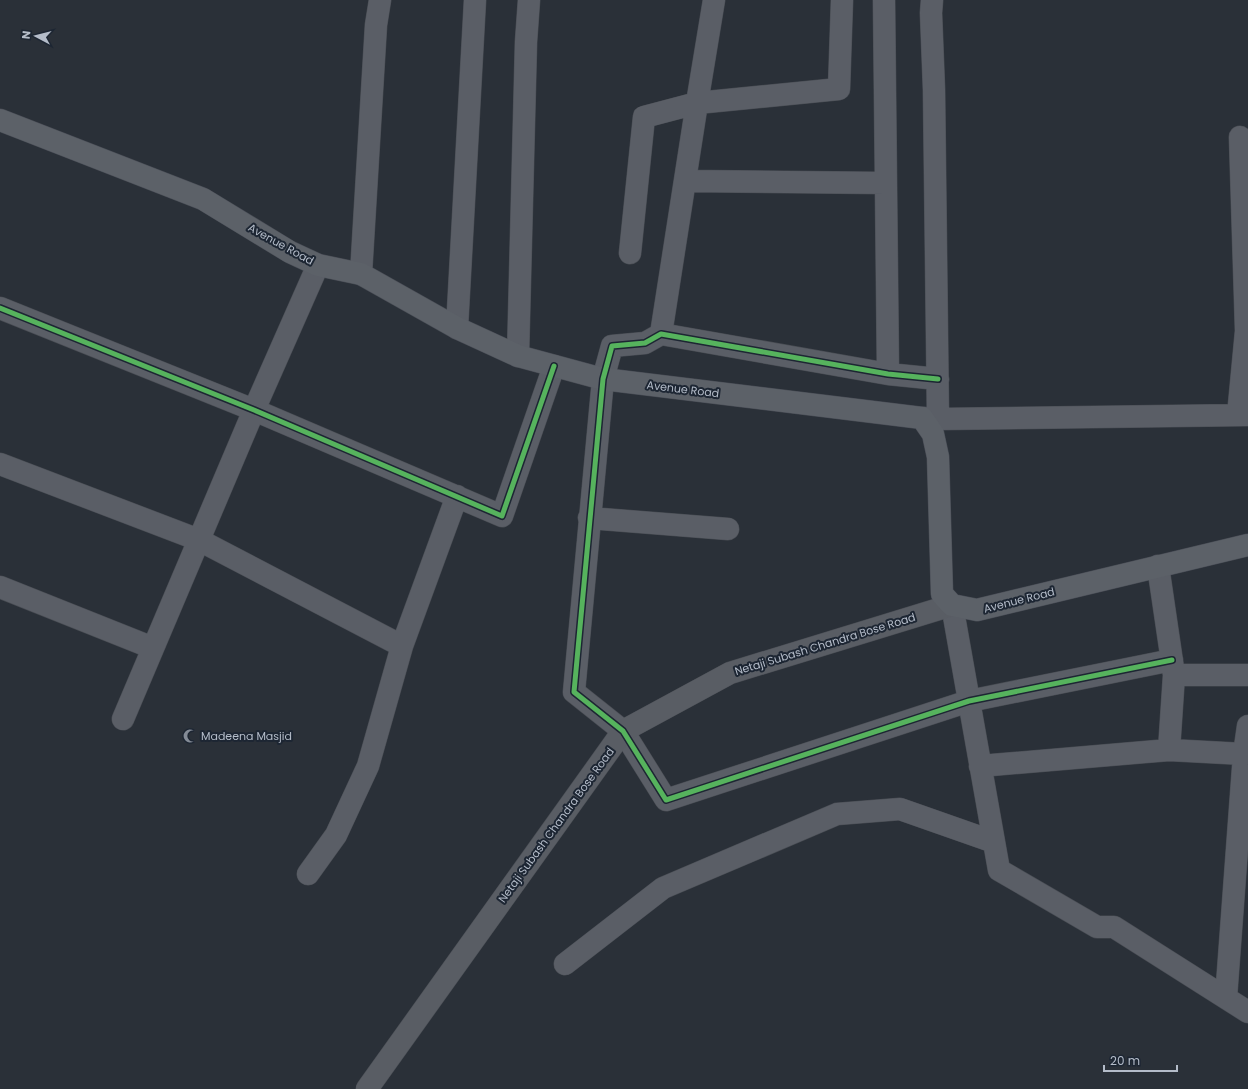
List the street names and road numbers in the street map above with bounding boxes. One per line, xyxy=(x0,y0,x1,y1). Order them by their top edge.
street label: Avenue Road xyxy=(245,219,317,269)
street label: Avenue Road xyxy=(646,377,720,401)
street label: Avenue Road xyxy=(982,583,1056,617)
street label: Netaji Subash Chandra Bose Road xyxy=(733,609,917,679)
street label: Netaji Subash Chandra Bose Road xyxy=(494,744,618,906)

